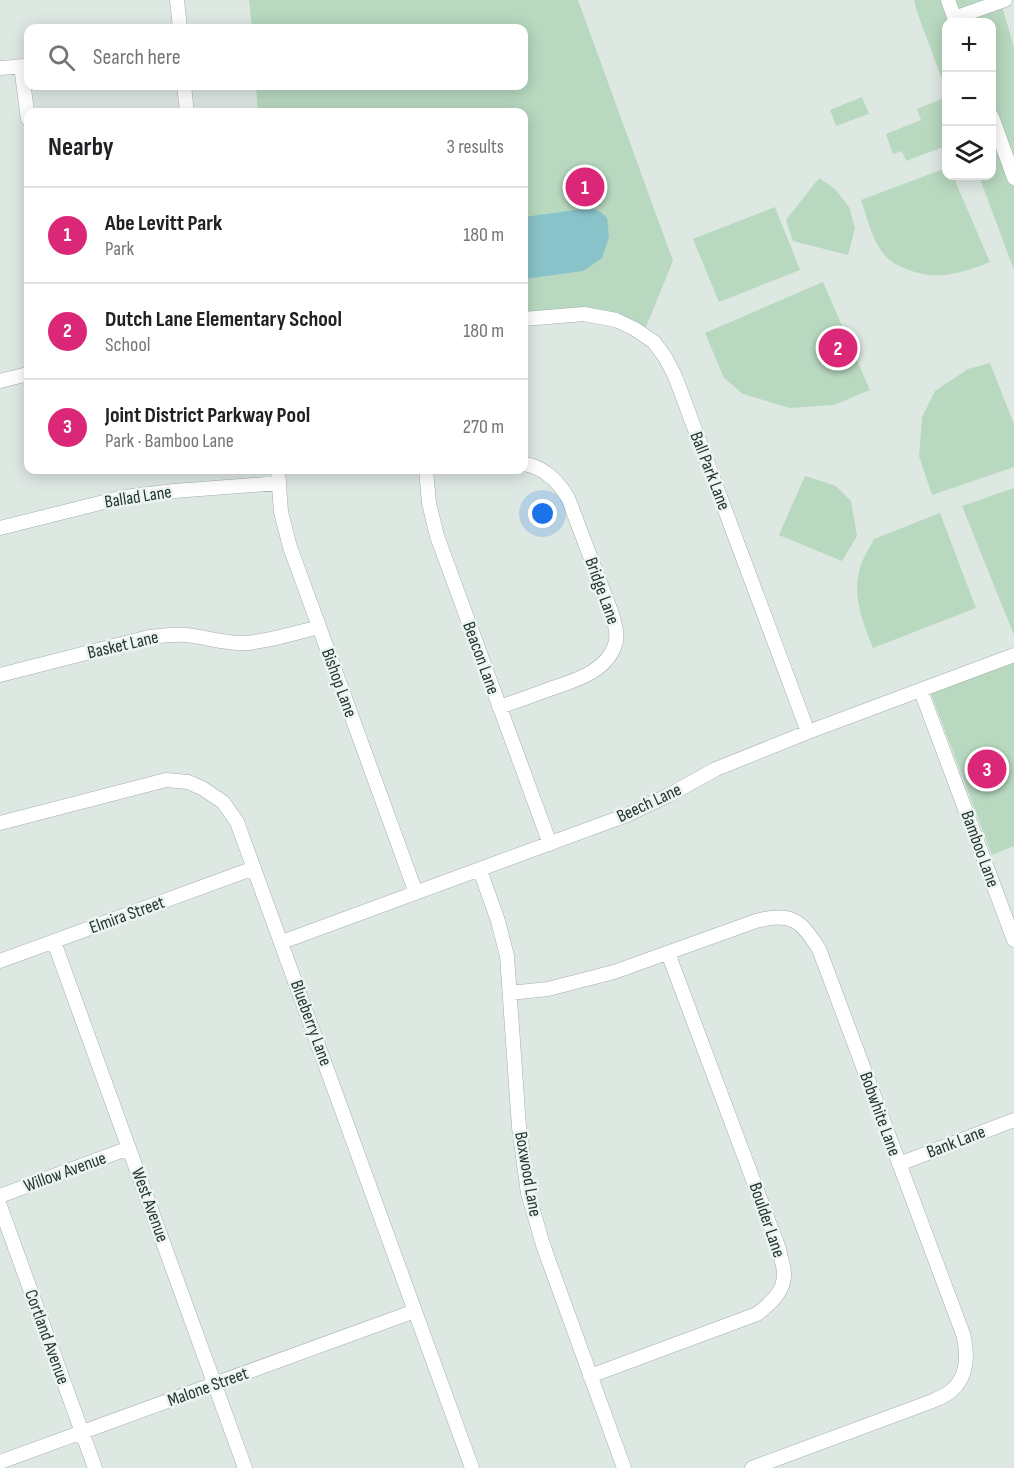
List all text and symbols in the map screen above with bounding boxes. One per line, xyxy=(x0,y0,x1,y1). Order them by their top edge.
map controls xyxy=(942,18,996,180)
button: + xyxy=(942,18,996,72)
search box xyxy=(24,24,528,90)
icon: search xyxy=(45,41,78,74)
text: Search here xyxy=(93,44,180,71)
button: − xyxy=(942,72,996,126)
button: layers xyxy=(942,126,996,180)
text: Nearby xyxy=(48,132,114,163)
text: 3 results xyxy=(447,135,504,159)
pin: 1 xyxy=(566,164,604,210)
text: Abe Levitt Park xyxy=(105,210,222,237)
text: 1 xyxy=(64,223,71,247)
text: 180 m xyxy=(463,223,504,247)
text: Park xyxy=(105,237,134,261)
text: Dutch Lane Elementary School xyxy=(105,306,342,333)
text: 2 xyxy=(63,319,72,343)
text: 180 m xyxy=(463,319,504,343)
pin: 2 xyxy=(818,326,858,370)
text: School xyxy=(105,333,150,357)
text: Joint District Parkway Pool xyxy=(105,402,310,429)
text: 3 xyxy=(63,415,72,439)
text: 270 m xyxy=(463,415,504,439)
text: Park · Bamboo Lane xyxy=(105,429,234,453)
street label: Ball Park Lane xyxy=(685,429,735,513)
street label: Ballad Lane xyxy=(103,481,173,513)
your location xyxy=(528,499,557,528)
street label: Bridge Lane xyxy=(580,555,624,627)
street label: Beacon Lane xyxy=(458,619,504,697)
street label: Basket Lane xyxy=(86,627,160,663)
street label: Bishop Lane xyxy=(317,646,361,720)
pin: 3 xyxy=(968,746,1006,792)
street label: Beech Lane xyxy=(613,779,685,827)
street label: Bamboo Lane xyxy=(956,808,1004,890)
street label: Elmira Street xyxy=(87,892,168,938)
street label: Blueberry Lane xyxy=(286,977,336,1069)
street label: Bobwhite Lane xyxy=(855,1069,905,1159)
street label: Bank Lane xyxy=(924,1121,988,1163)
street label: Boxwood Lane xyxy=(510,1130,546,1218)
street label: Willow Avenue xyxy=(21,1147,109,1197)
street label: West Avenue xyxy=(127,1165,173,1245)
street label: Boulder Lane xyxy=(744,1180,790,1260)
street label: Cortland Avenue xyxy=(20,1287,74,1387)
street label: Malone Street xyxy=(165,1363,252,1411)

